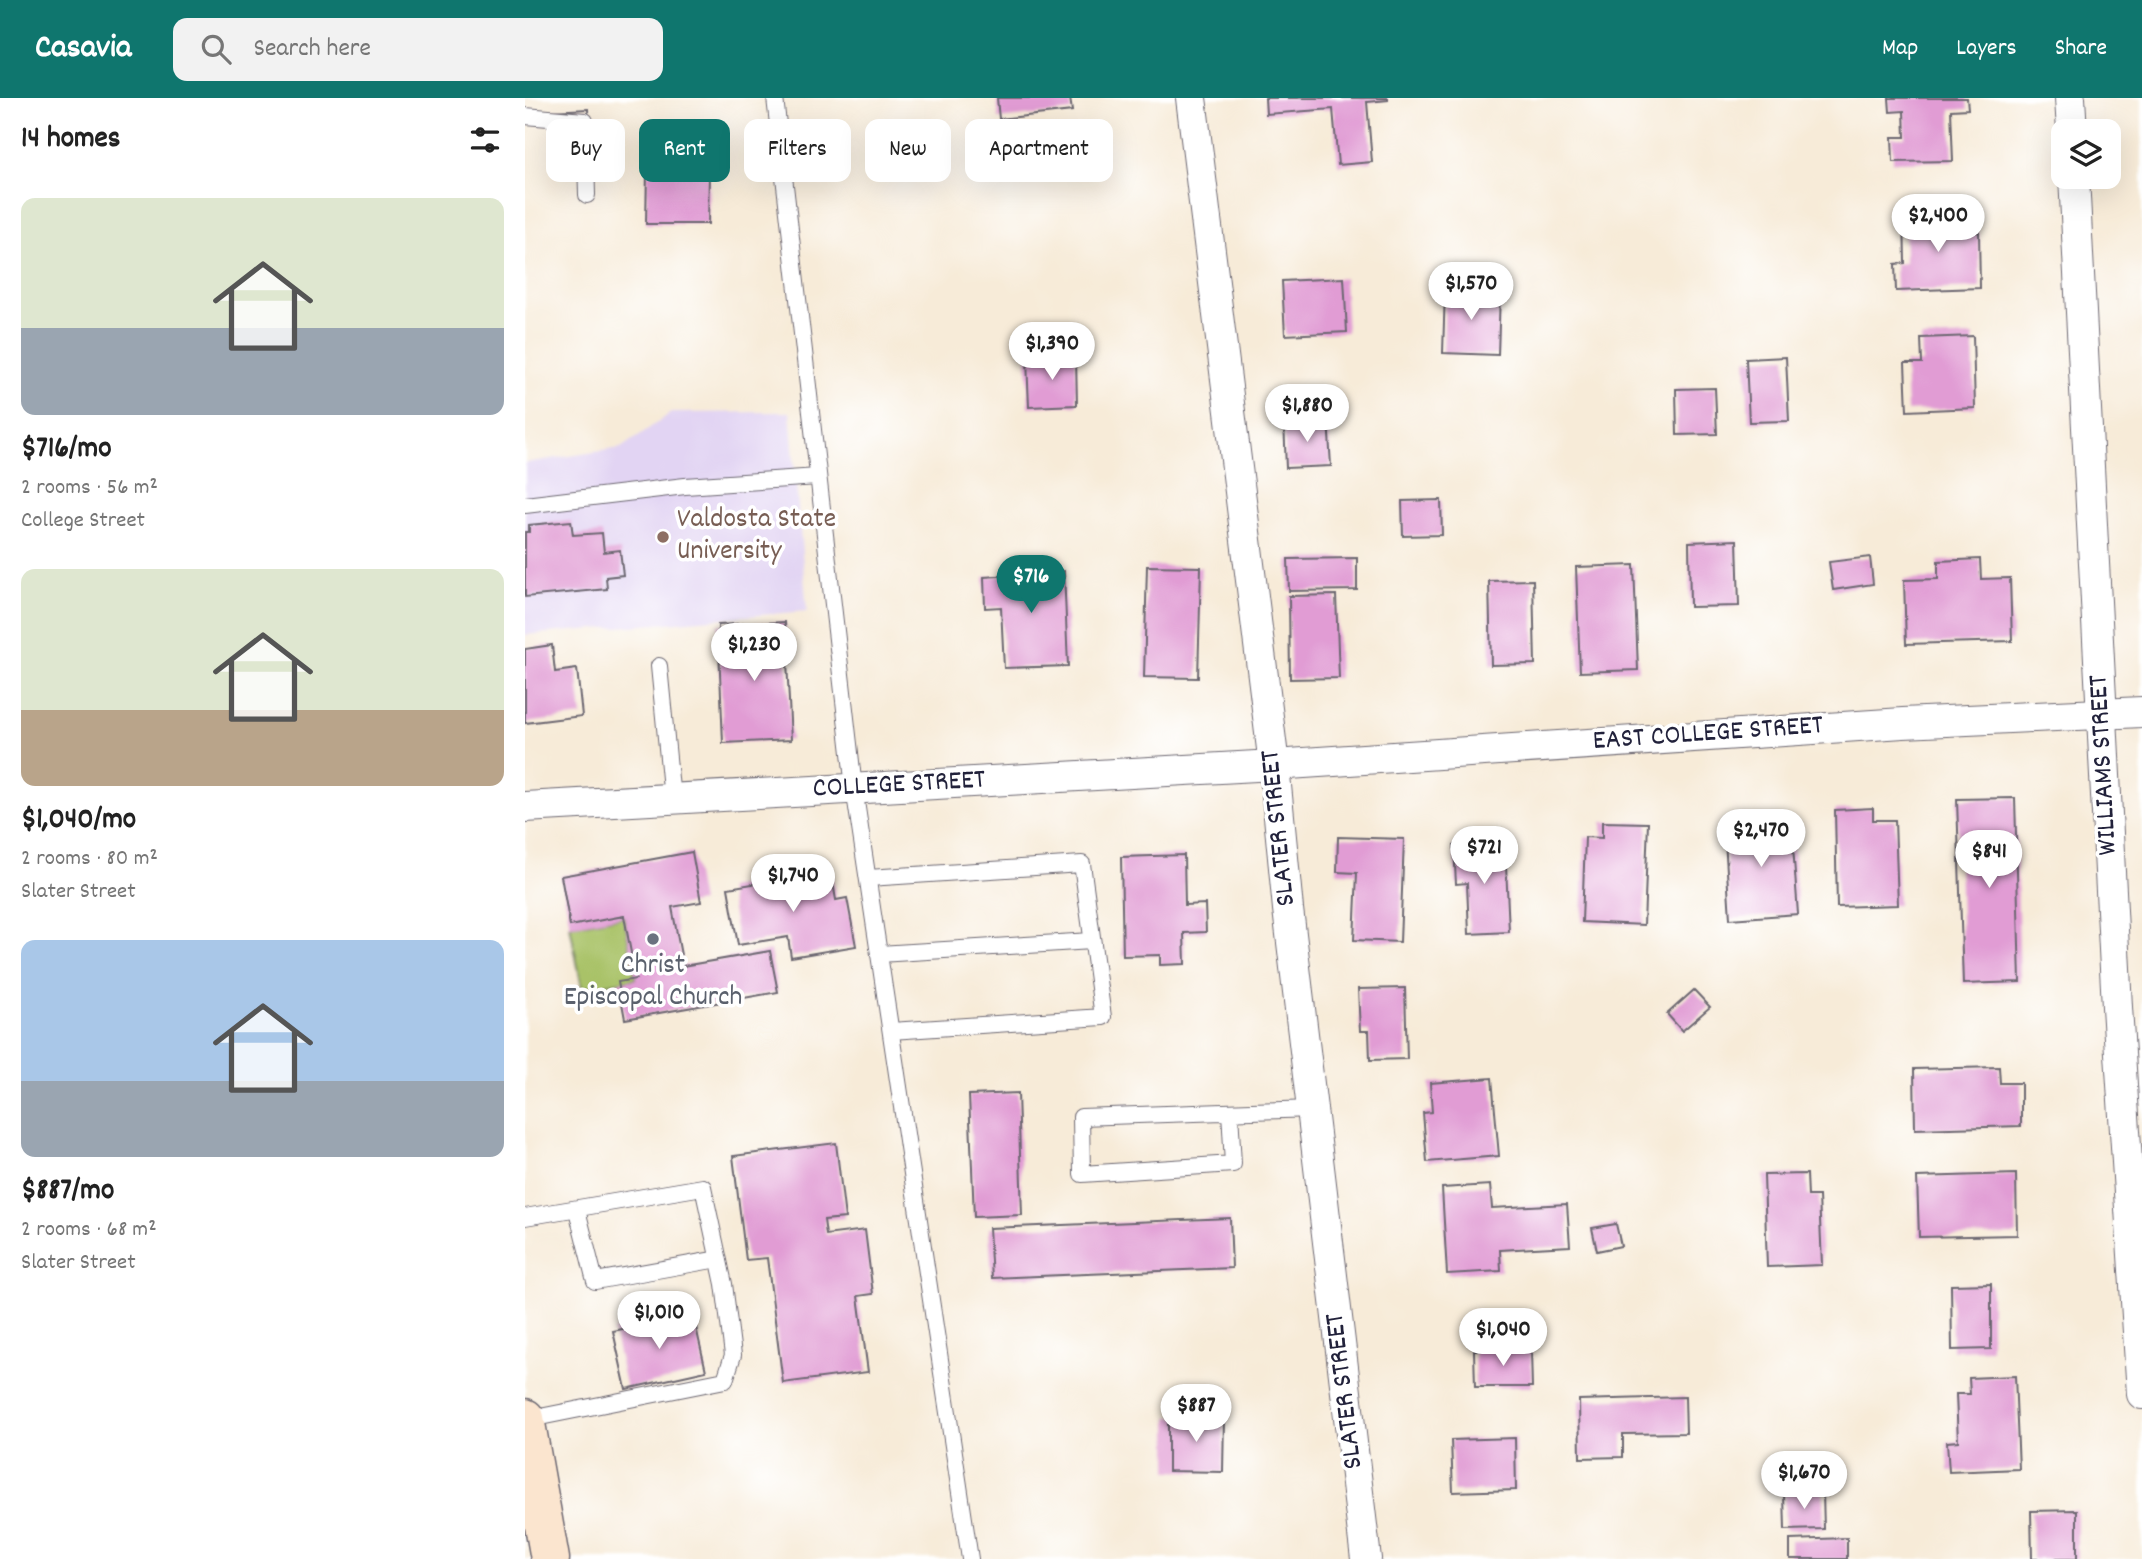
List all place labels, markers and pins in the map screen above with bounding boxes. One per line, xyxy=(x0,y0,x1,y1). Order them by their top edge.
pin: $2,400 xyxy=(1881,194,1995,254)
pin: $1,570 xyxy=(1414,262,1528,322)
pin: $1,390 xyxy=(995,322,1109,382)
pin: $1,880 xyxy=(1250,384,1364,444)
place label: Valdosta State University xyxy=(677,501,836,573)
marker: Valdosta State University xyxy=(655,529,671,545)
pin: $716 xyxy=(990,556,1072,615)
pin: $1,230 xyxy=(697,624,811,683)
pin: $2,470 xyxy=(1704,810,1818,869)
pin: $721 xyxy=(1443,826,1525,886)
pin: $841 xyxy=(1948,830,2030,890)
pin: $1,740 xyxy=(736,854,850,914)
marker: Christ Episcopal Church xyxy=(645,931,661,947)
place label: Christ Episcopal Church xyxy=(564,947,742,1019)
pin: $1,010 xyxy=(602,1292,716,1351)
pin: $1,040 xyxy=(1446,1308,1560,1368)
pin: $887 xyxy=(1155,1384,1237,1444)
pin: $1,670 xyxy=(1747,1452,1861,1511)

